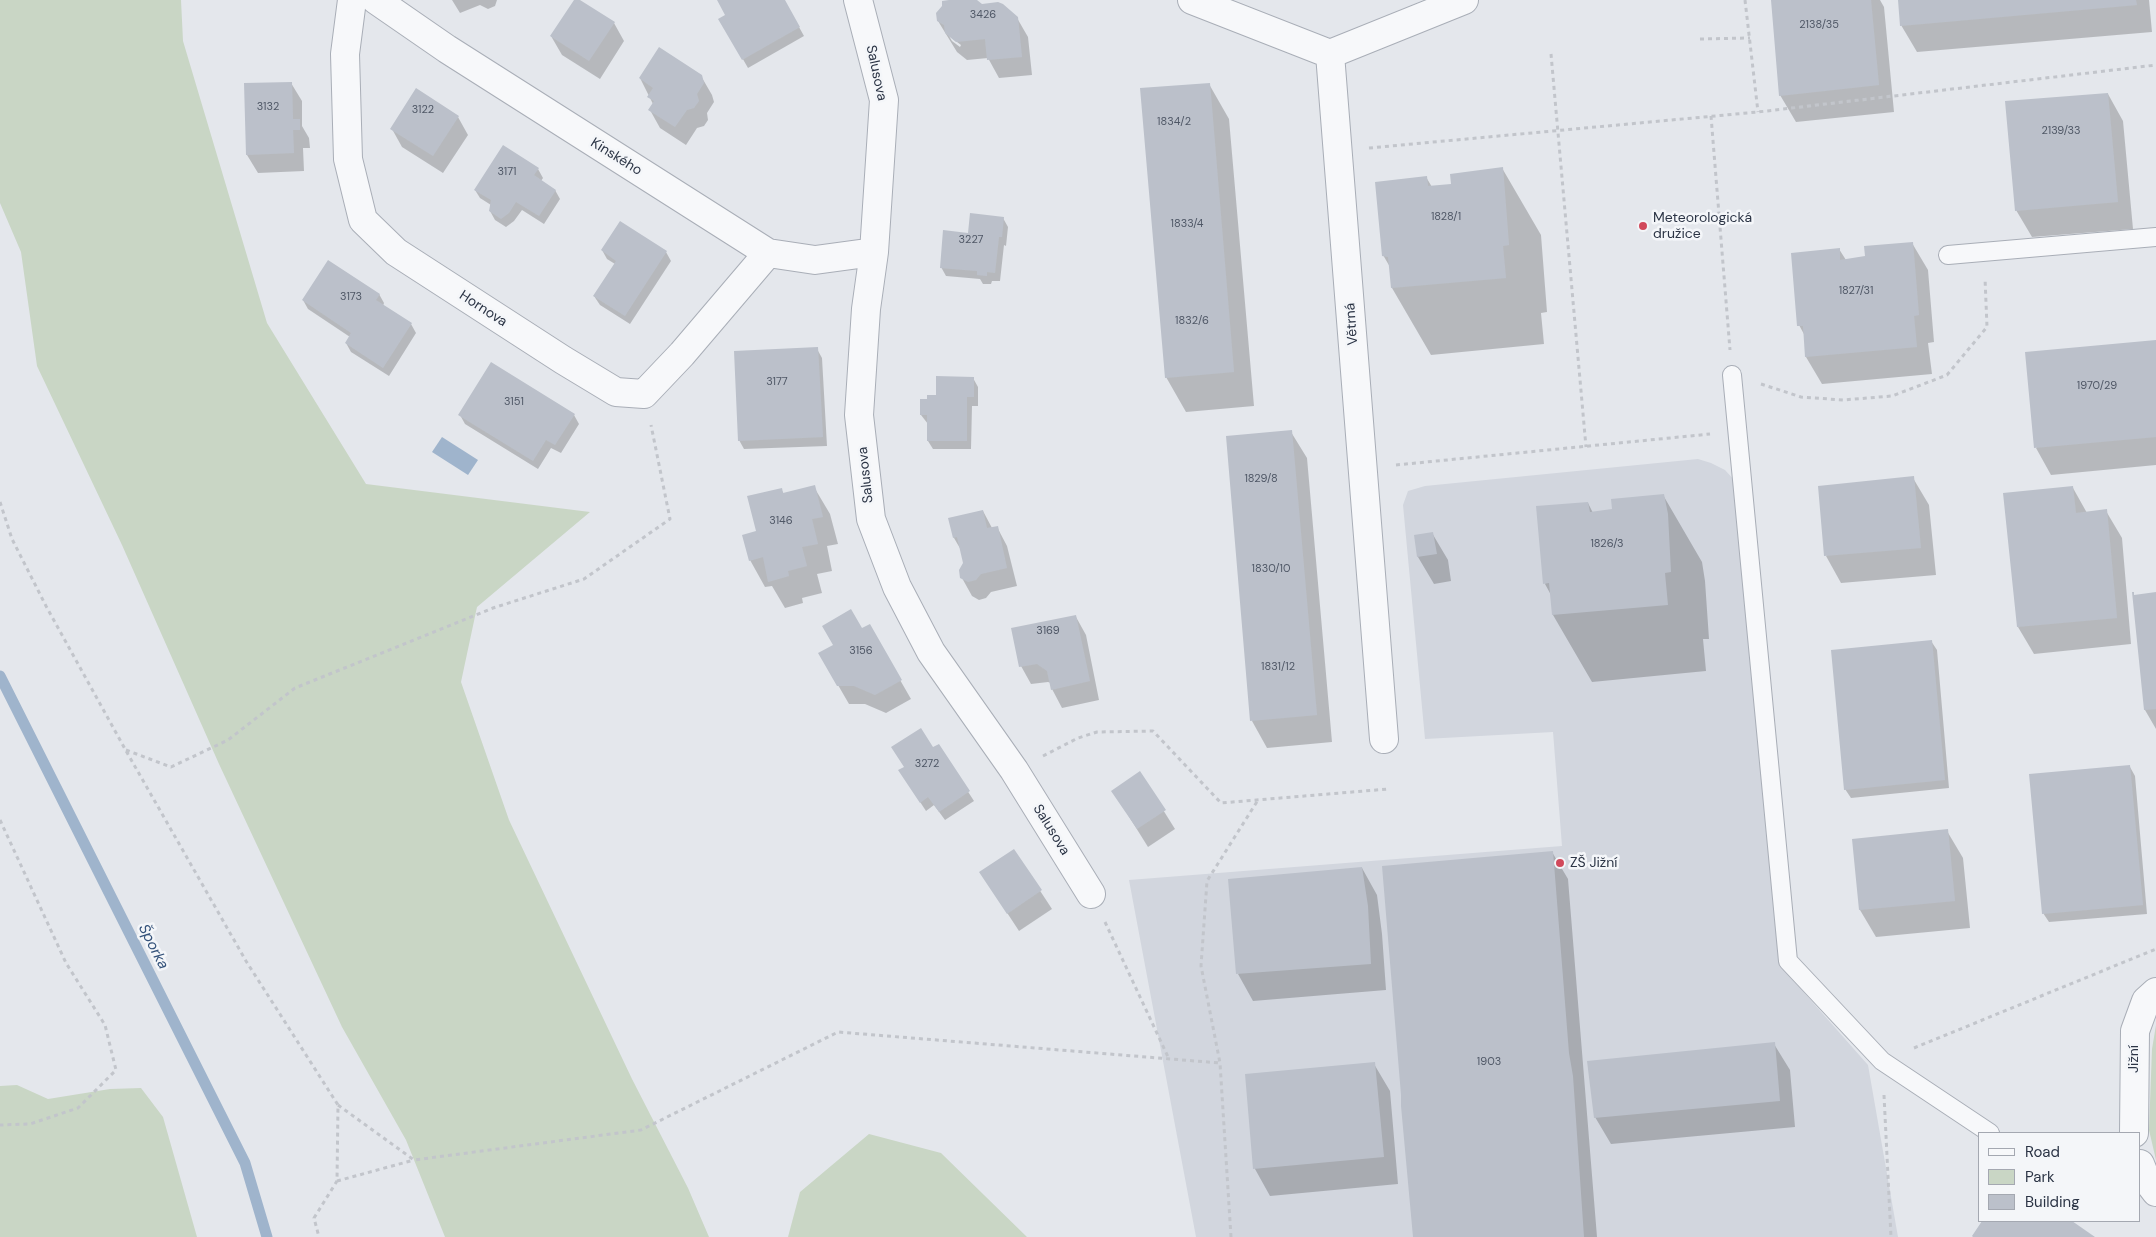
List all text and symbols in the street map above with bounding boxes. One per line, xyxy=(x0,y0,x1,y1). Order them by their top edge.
house number: 3426 xyxy=(970,8,996,22)
house number: 2138/35 xyxy=(1799,18,1839,32)
street label: Salusova xyxy=(862,44,890,102)
house number: 3132 xyxy=(257,100,279,114)
house number: 3122 xyxy=(412,103,434,117)
house number: 1834/2 xyxy=(1157,115,1191,129)
house number: 2139/33 xyxy=(2041,124,2081,138)
street label: Kinského xyxy=(587,135,645,179)
house number: 3171 xyxy=(497,165,517,179)
house number: 1828/1 xyxy=(1431,210,1461,224)
place label: Meteorologická družice xyxy=(1653,210,1752,242)
house number: 1833/4 xyxy=(1171,217,1203,231)
marker: Meteorologická družice xyxy=(1637,220,1649,232)
house number: 3227 xyxy=(959,233,983,247)
house number: 1827/31 xyxy=(1839,284,1873,298)
street label: Hornova xyxy=(456,287,510,331)
house number: 3173 xyxy=(340,290,362,304)
street label: Větrná xyxy=(1342,302,1362,346)
house number: 1832/6 xyxy=(1175,314,1209,328)
house number: 3177 xyxy=(766,375,788,389)
house number: 1970/29 xyxy=(2077,379,2117,393)
house number: 3151 xyxy=(504,395,524,409)
street label: Salusova xyxy=(855,446,877,504)
house number: 1829/8 xyxy=(1244,472,1278,486)
house number: 3146 xyxy=(769,514,793,528)
house number: 1826/3 xyxy=(1590,537,1624,551)
house number: 1830/10 xyxy=(1252,562,1290,576)
house number: 3169 xyxy=(1036,624,1060,638)
house number: 3156 xyxy=(849,644,873,658)
house number: 1831/12 xyxy=(1261,660,1295,674)
house number: 3272 xyxy=(915,757,939,771)
street label: Salusova xyxy=(1029,802,1073,858)
place label: ZŠ Jižní xyxy=(1570,855,1617,871)
marker: ZŠ Jižní xyxy=(1554,857,1566,869)
water label: Šporka xyxy=(134,921,172,973)
street label: Jižní xyxy=(2126,1045,2142,1073)
house number: 1903 xyxy=(1477,1055,1501,1069)
legend xyxy=(1978,1132,2141,1222)
text: Road xyxy=(2025,1142,2060,1162)
text: Park xyxy=(2025,1167,2055,1187)
text: Building xyxy=(2025,1192,2080,1212)

